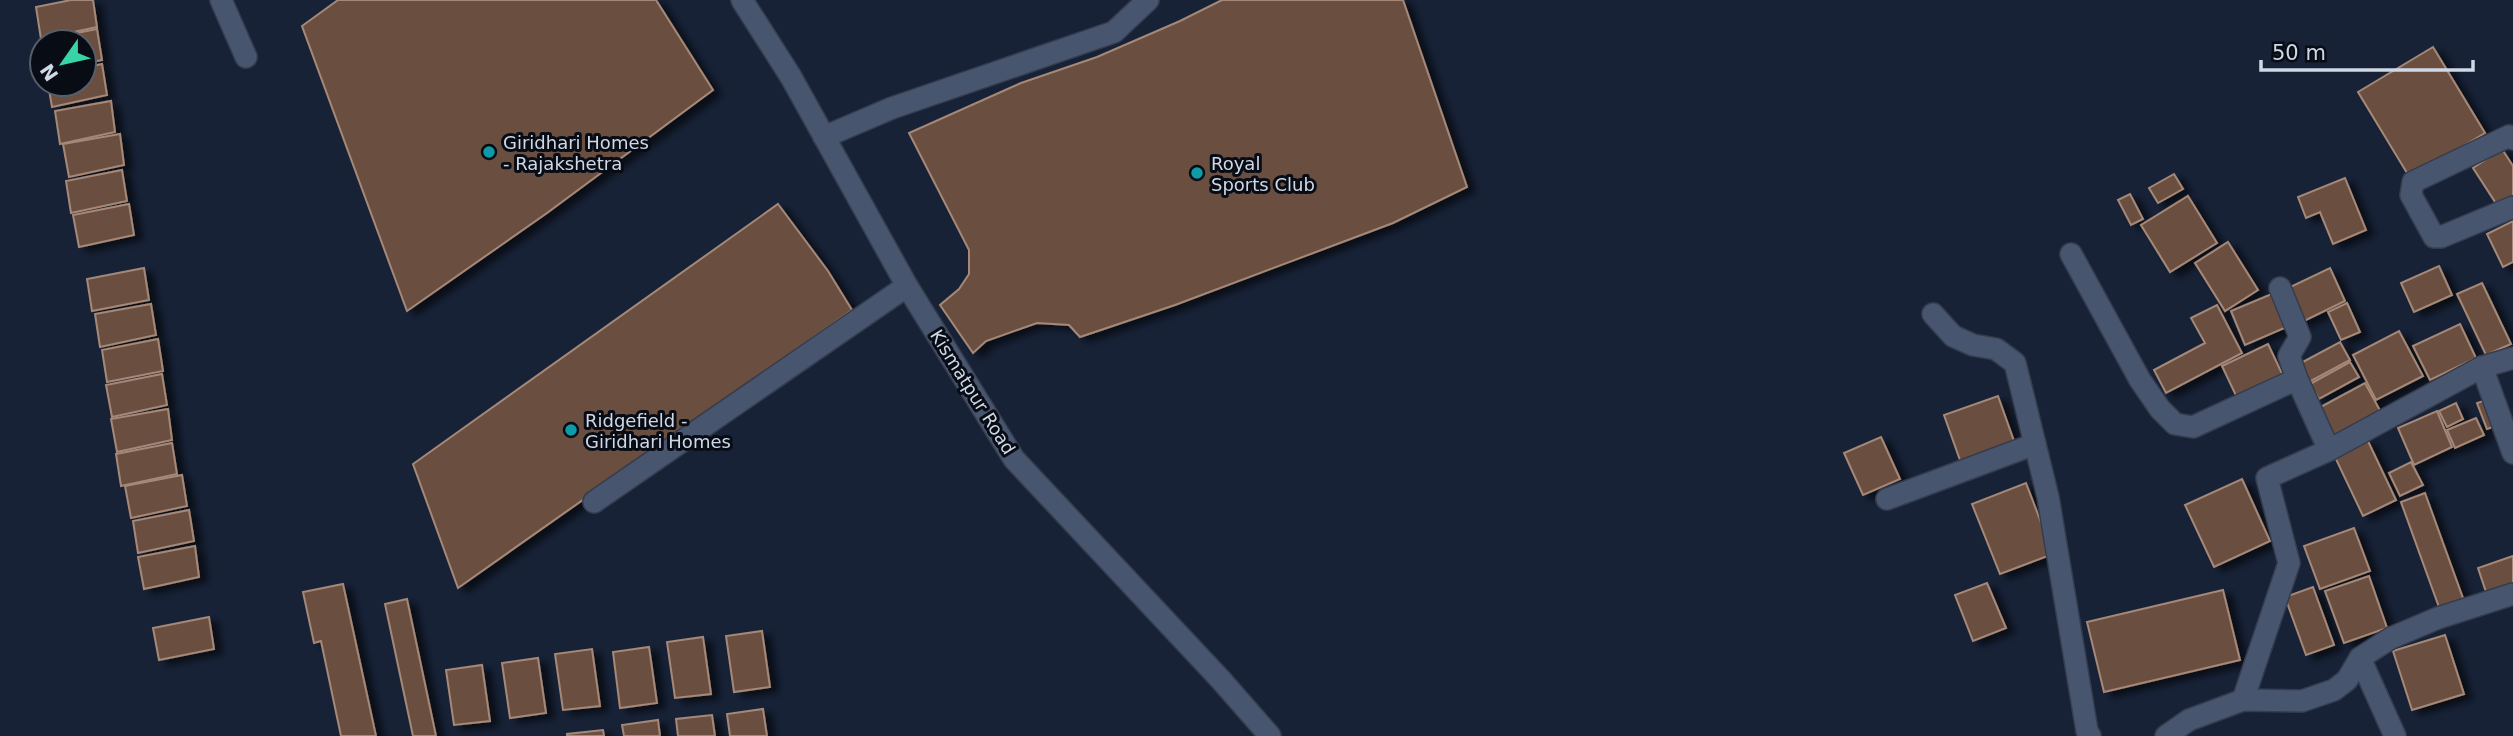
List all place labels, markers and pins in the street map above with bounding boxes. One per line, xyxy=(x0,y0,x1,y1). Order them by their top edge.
place label: Giridhari Homes - Rajakshetra xyxy=(503,132,649,174)
marker: Giridhari Homes - Rajakshetra xyxy=(481,144,497,160)
place label: Royal Sports Club xyxy=(1211,153,1315,195)
marker: Royal Sports Club xyxy=(1189,165,1205,181)
place label: Ridgefield - Giridhari Homes xyxy=(585,410,731,452)
marker: Ridgefield - Giridhari Homes xyxy=(563,422,579,438)

